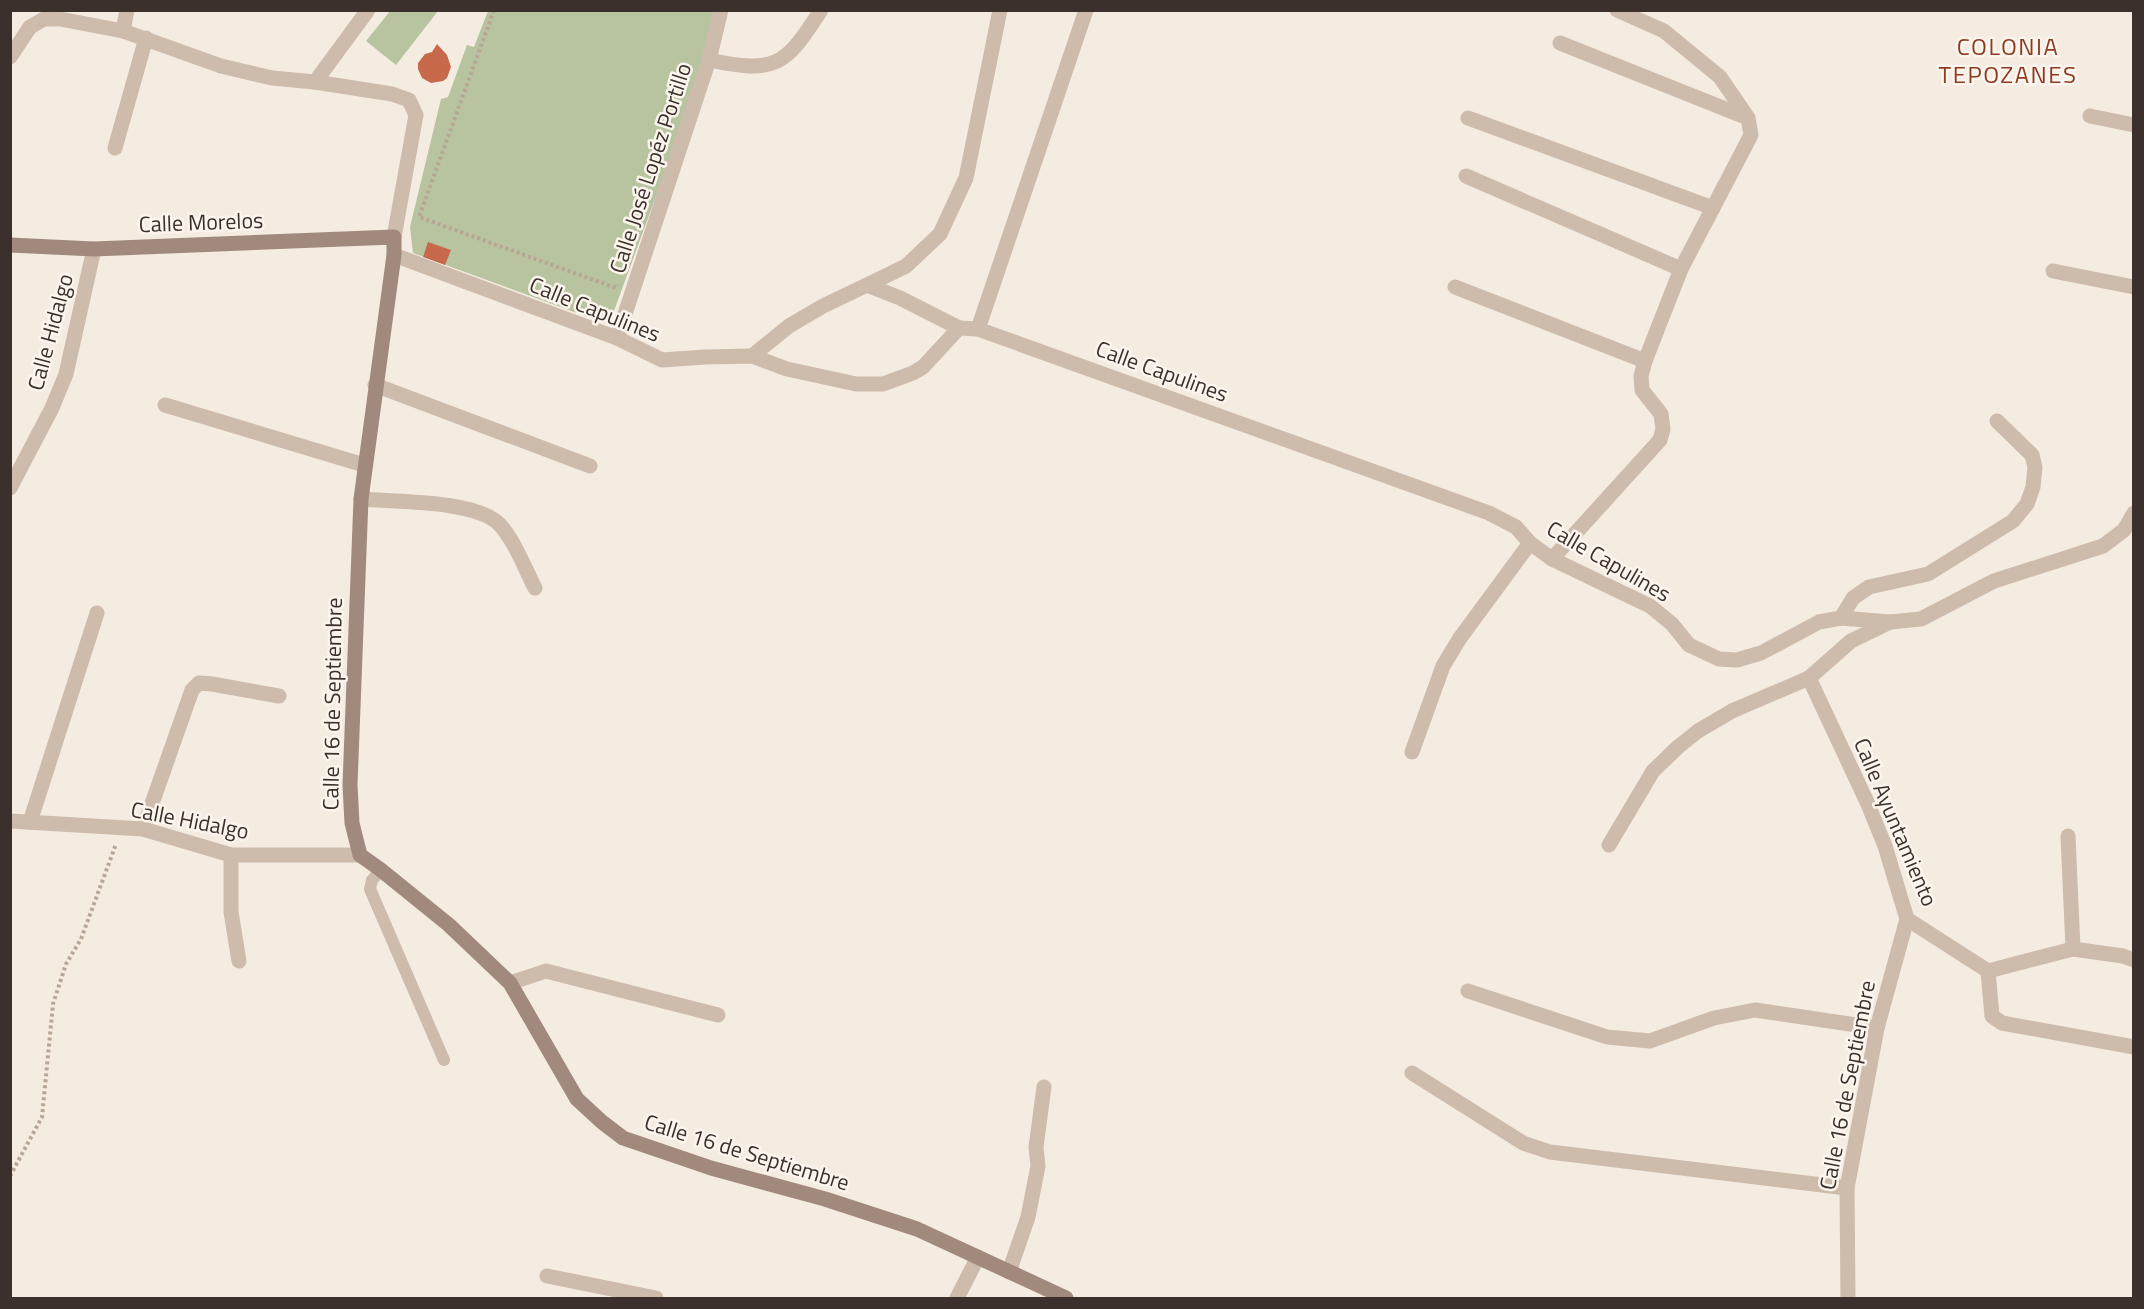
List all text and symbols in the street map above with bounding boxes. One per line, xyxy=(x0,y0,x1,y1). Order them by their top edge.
district label: COLONIA TEPOZANES xyxy=(1939,28,2077,92)
street label: Calle José Lopéz Portillo xyxy=(600,58,700,278)
street label: Calle Morelos xyxy=(138,203,264,241)
street label: Calle Capulines xyxy=(524,267,666,351)
street label: Calle Hidalgo xyxy=(18,270,82,394)
street label: Calle Capulines xyxy=(1091,331,1233,411)
street label: Calle Capulines xyxy=(1541,512,1677,610)
street label: Calle 16 de Septiembre xyxy=(313,597,351,811)
street label: Calle Ayuntamiento xyxy=(1845,732,1947,912)
street label: Calle Hidalgo xyxy=(128,792,252,848)
street label: Calle 16 de Septiembre xyxy=(1810,977,1884,1193)
street label: Calle 16 de Septiembre xyxy=(640,1105,854,1199)

